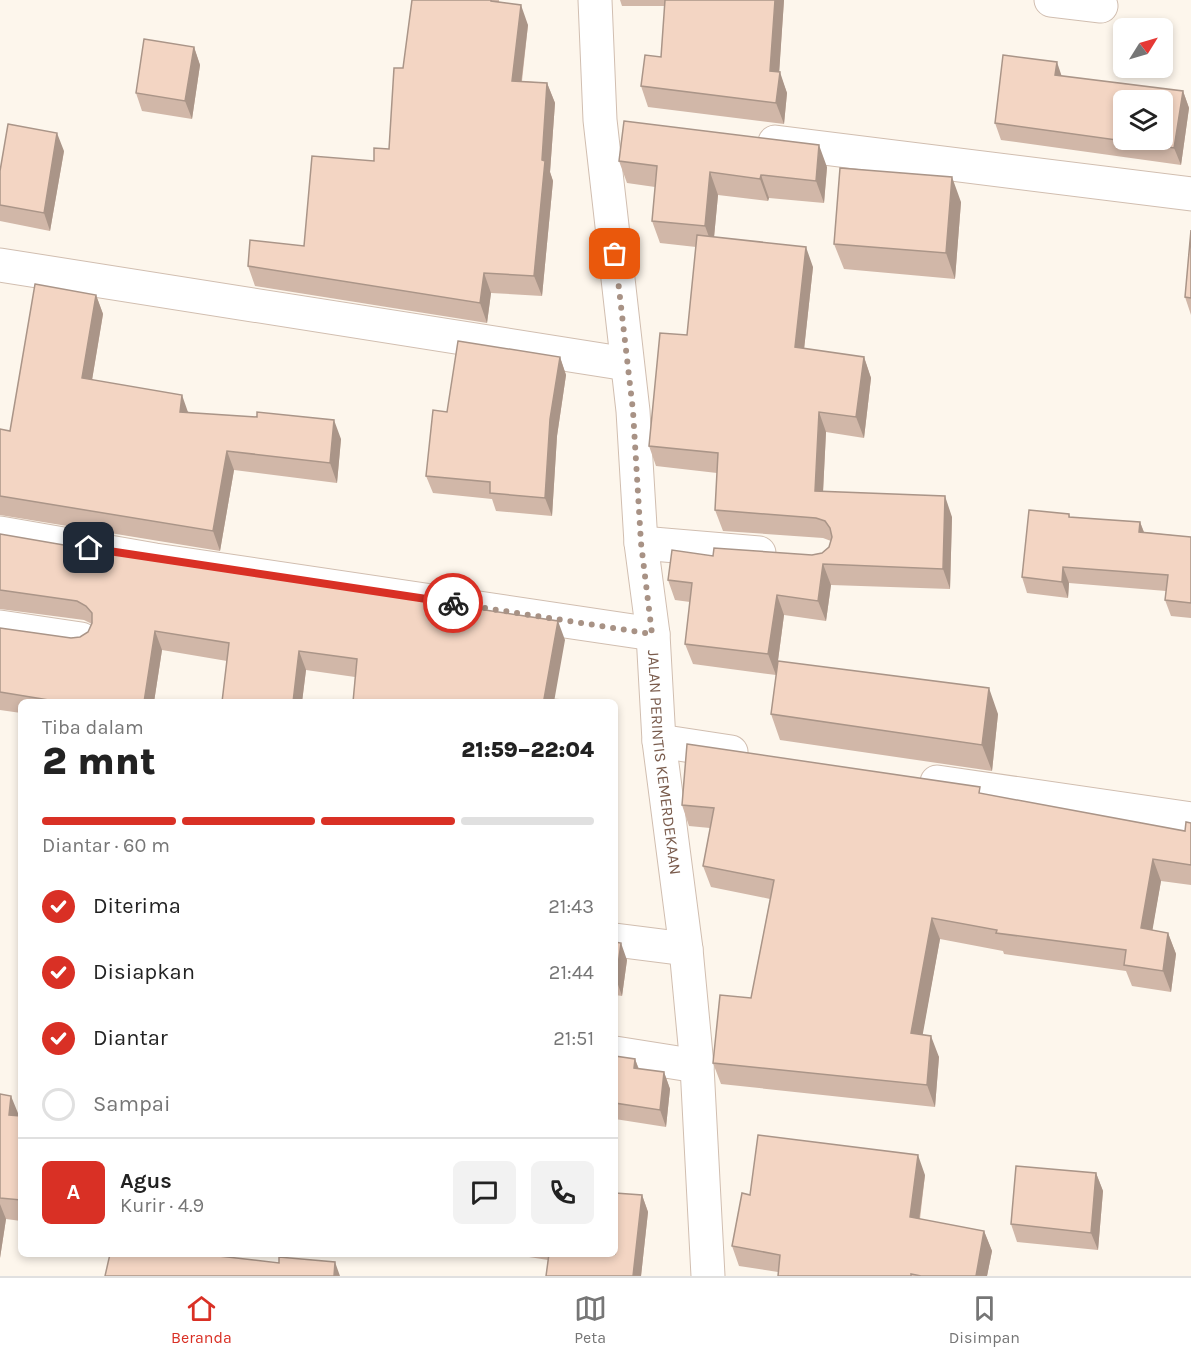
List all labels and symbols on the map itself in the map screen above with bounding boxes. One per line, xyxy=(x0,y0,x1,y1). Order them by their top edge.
north arrow xyxy=(1113,18,1173,78)
pin xyxy=(589,228,640,279)
pin xyxy=(63,522,114,573)
courier xyxy=(423,573,483,633)
street label: JALAN PERINTIS KEMERDEKAAN xyxy=(644,649,685,876)

